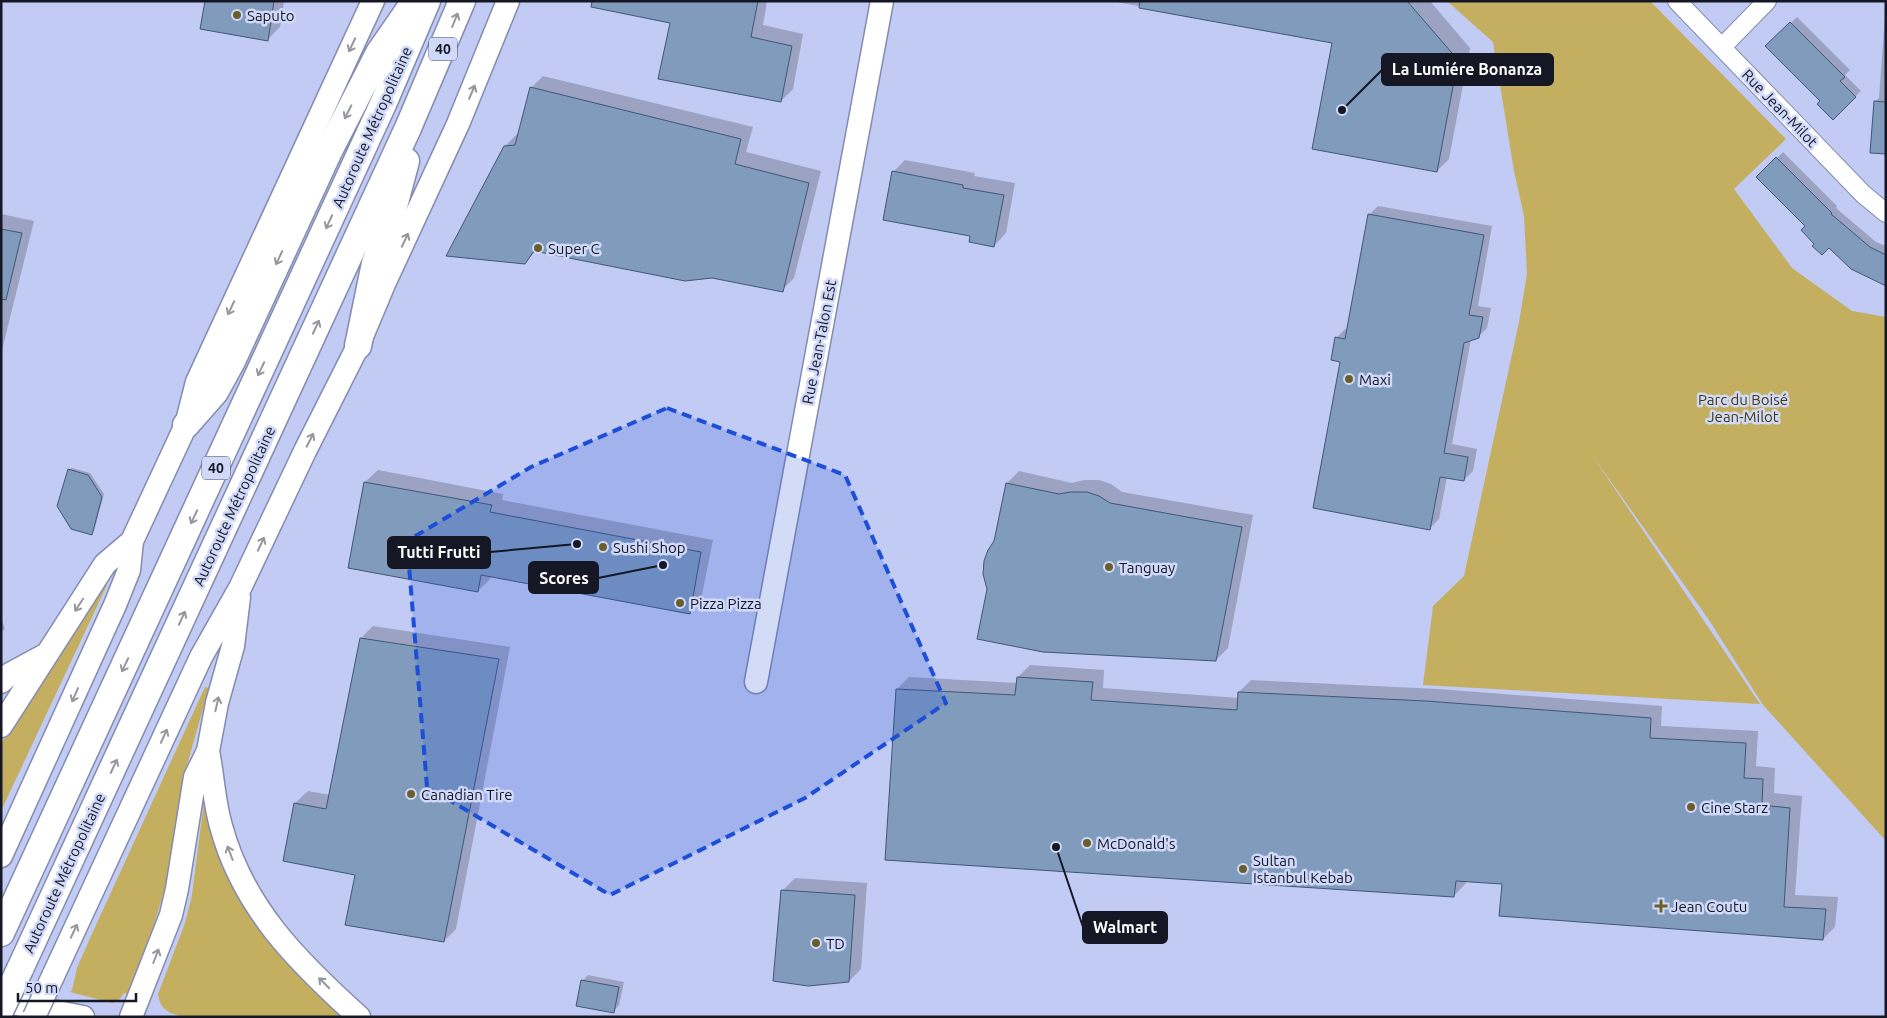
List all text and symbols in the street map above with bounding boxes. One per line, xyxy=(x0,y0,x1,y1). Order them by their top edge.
place label: Saputo xyxy=(247,7,295,24)
marker: Saputo xyxy=(231,9,243,21)
one-way arrow xyxy=(451,13,460,28)
one-way arrow xyxy=(347,38,357,53)
road number: 40 xyxy=(429,38,457,61)
street label: Autoroute Métropolitaine xyxy=(329,44,415,210)
callout: La Lumiére Bonanza xyxy=(1382,54,1553,85)
text: La Lumiére Bonanza xyxy=(1392,60,1542,78)
street label: Rue Jean-Milot xyxy=(1739,66,1821,150)
one-way arrow xyxy=(468,85,477,100)
one-way arrow xyxy=(343,104,352,119)
one-way arrow xyxy=(324,214,333,229)
one-way arrow xyxy=(401,233,410,248)
place label: Super C xyxy=(548,240,600,257)
marker: Super C xyxy=(532,242,544,254)
one-way arrow xyxy=(274,250,283,265)
street label: Rue Jean-Talon Est xyxy=(799,278,839,406)
one-way arrow xyxy=(226,300,235,315)
one-way arrow xyxy=(311,320,321,335)
one-way arrow xyxy=(256,361,265,376)
place label: Maxi xyxy=(1359,371,1391,388)
marker: Maxi xyxy=(1343,373,1355,385)
park label: Parc du Boisé Jean-Milot xyxy=(1698,391,1788,425)
street label: Autoroute Métropolitaine xyxy=(189,423,279,589)
one-way arrow xyxy=(306,432,316,447)
road number: 40 xyxy=(202,456,230,479)
one-way arrow xyxy=(188,509,198,524)
one-way arrow xyxy=(256,537,266,552)
callout: Tutti Frutti xyxy=(388,537,490,568)
place label: Sushi Shop xyxy=(613,539,686,556)
marker: Sushi Shop xyxy=(597,541,609,553)
text: Tutti Frutti xyxy=(398,543,480,561)
place label: Tanguay xyxy=(1119,559,1175,576)
marker: Tanguay xyxy=(1103,561,1115,573)
callout: Scores xyxy=(529,562,598,593)
text: Scores xyxy=(539,569,589,587)
place label: Pizza Pizza xyxy=(690,595,762,612)
marker: Pizza Pizza xyxy=(674,597,686,609)
one-way arrow xyxy=(74,598,84,612)
one-way arrow xyxy=(178,611,187,626)
one-way arrow xyxy=(120,657,130,672)
one-way arrow xyxy=(70,687,80,702)
one-way arrow xyxy=(213,696,223,712)
one-way arrow xyxy=(160,729,169,744)
one-way arrow xyxy=(109,759,119,774)
place label: Canadian Tire xyxy=(421,786,513,803)
marker: Canadian Tire xyxy=(405,788,417,800)
street label: Autoroute Métropolitaine xyxy=(19,790,109,956)
place label: Cine Starz xyxy=(1701,799,1768,816)
marker: Cine Starz xyxy=(1685,801,1697,813)
place label: McDonald's xyxy=(1097,835,1175,852)
marker: McDonald's xyxy=(1081,837,1093,849)
one-way arrow xyxy=(225,846,234,861)
place label: Sultan Istanbul Kebab xyxy=(1253,852,1353,886)
marker: Sultan Istanbul Kebab xyxy=(1237,863,1249,875)
place label: Jean Coutu xyxy=(1671,898,1747,915)
marker: Jean Coutu xyxy=(1655,900,1667,912)
callout: Walmart xyxy=(1083,912,1167,943)
text: Walmart xyxy=(1093,918,1157,936)
one-way arrow xyxy=(69,924,79,939)
place label: TD xyxy=(826,935,845,952)
marker: TD xyxy=(810,937,822,949)
one-way arrow xyxy=(152,948,161,964)
scale bar xyxy=(18,970,135,1002)
one-way arrow xyxy=(318,977,330,990)
text: 50 m xyxy=(25,979,58,996)

